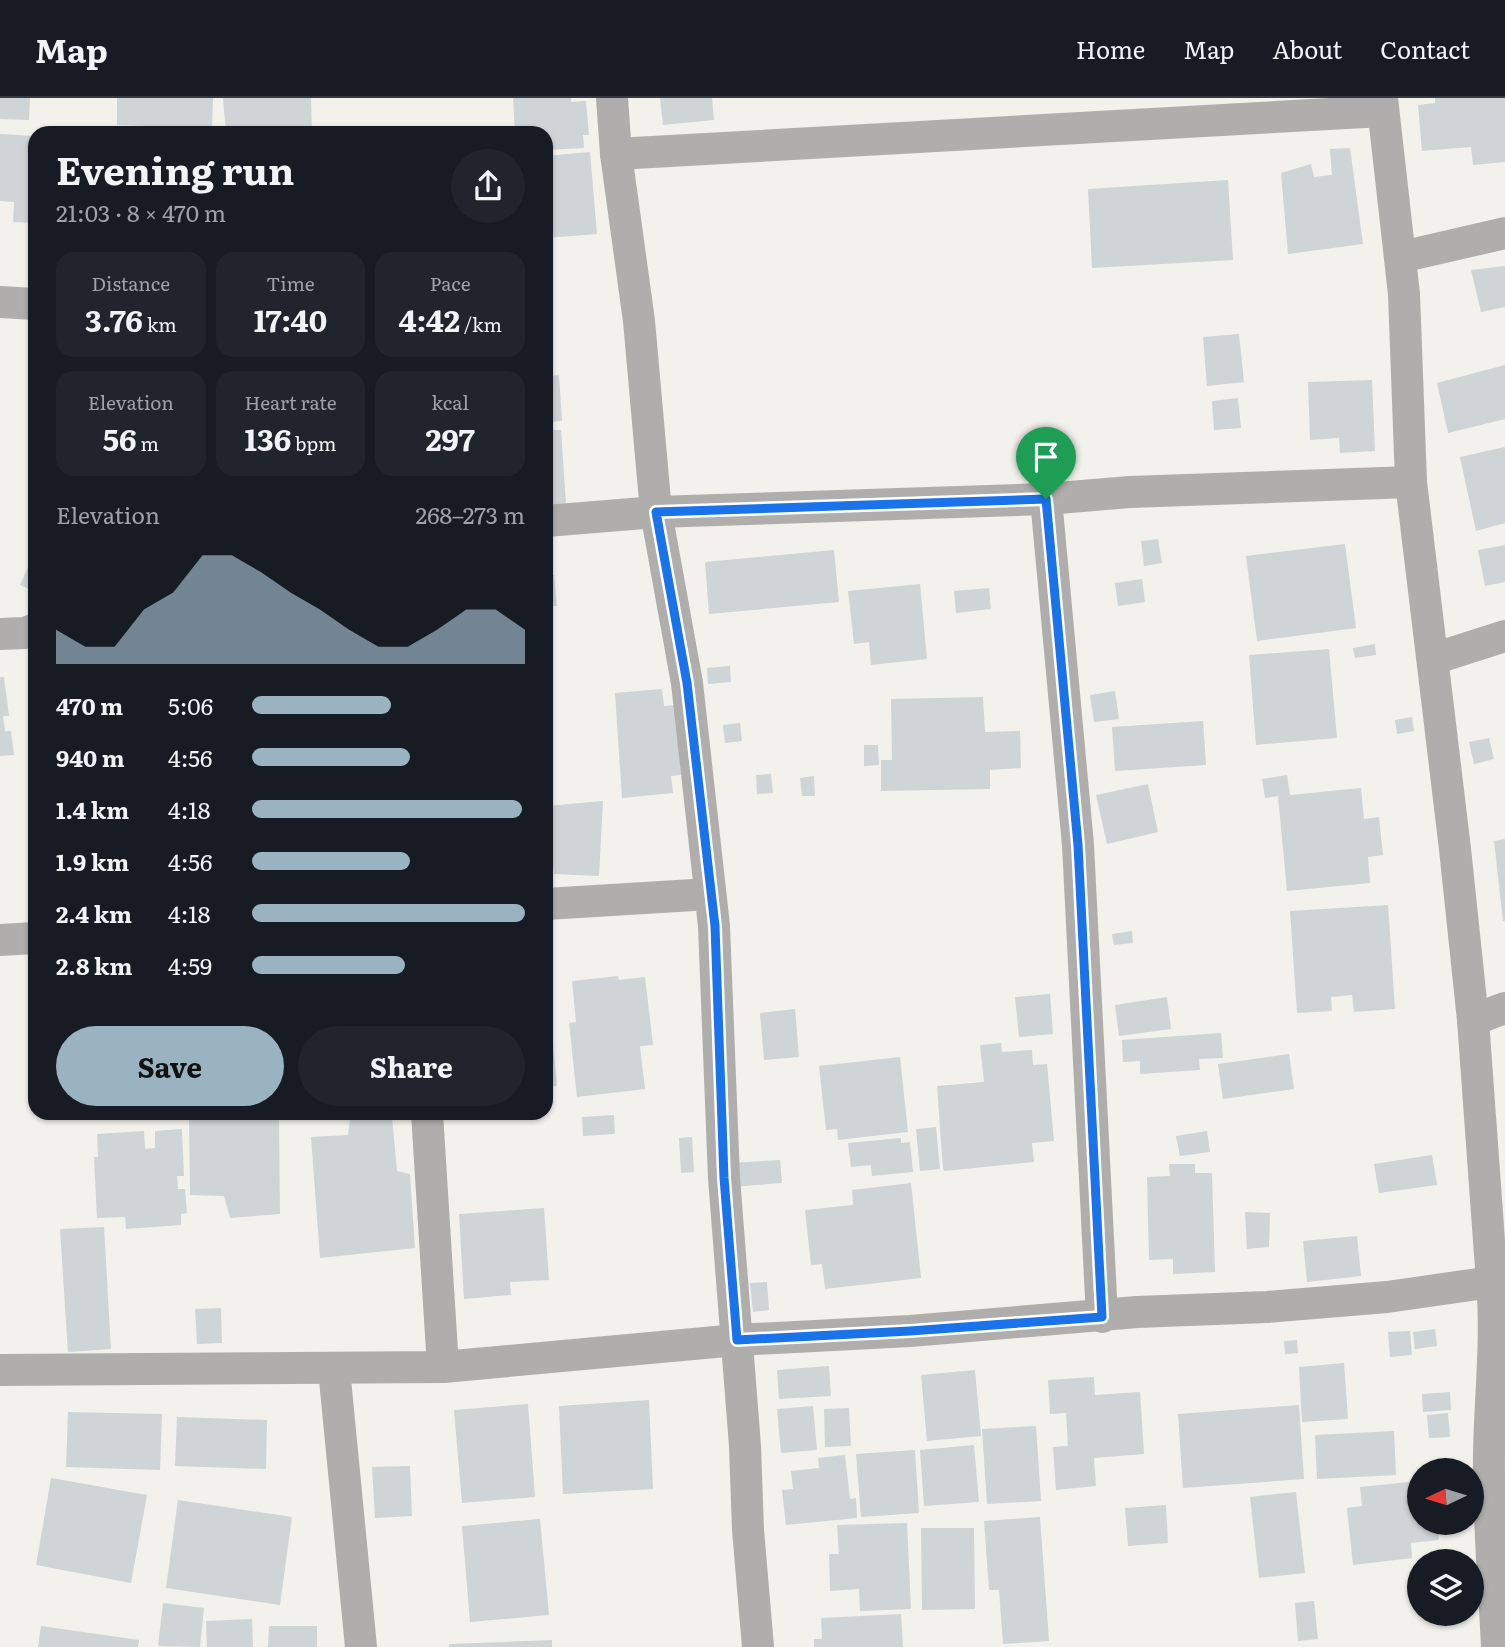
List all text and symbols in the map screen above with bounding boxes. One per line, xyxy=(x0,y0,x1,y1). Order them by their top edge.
text: Map xyxy=(35,24,108,73)
text: Home xyxy=(1076,31,1145,66)
text: Map xyxy=(1183,31,1234,66)
text: About xyxy=(1272,31,1342,66)
text: Contact xyxy=(1380,31,1470,66)
text: Evening run xyxy=(56,140,294,197)
button: share xyxy=(451,149,525,223)
text: 21:03 · 8 × 470 m xyxy=(56,195,226,229)
text: Distance xyxy=(92,269,170,297)
text: Time xyxy=(266,269,315,297)
text: Pace xyxy=(430,269,471,297)
text: 3.76 xyxy=(85,297,143,341)
text: 17:40 xyxy=(254,297,327,341)
text: 4:42 xyxy=(398,297,460,341)
text: km xyxy=(143,310,177,338)
text: /km xyxy=(460,310,502,338)
text: Elevation xyxy=(88,388,174,416)
text: Heart rate xyxy=(244,388,337,416)
text: kcal xyxy=(431,388,469,416)
text: 56 xyxy=(103,416,137,460)
text: 136 xyxy=(245,416,291,460)
text: 297 xyxy=(425,416,475,460)
pin xyxy=(1016,427,1076,499)
text: m xyxy=(137,429,159,457)
text: bpm xyxy=(291,429,336,457)
icon: arrive xyxy=(1027,438,1065,476)
text: Elevation xyxy=(56,497,160,531)
text: 268–273 m xyxy=(415,497,525,531)
text: 470 m xyxy=(56,688,123,722)
text: 5:06 xyxy=(168,688,213,722)
text: 940 m xyxy=(56,740,125,774)
text: 4:56 xyxy=(168,740,212,774)
text: 1.4 km xyxy=(56,792,129,826)
text: 4:18 xyxy=(168,792,210,826)
text: 1.9 km xyxy=(56,844,129,878)
text: 4:56 xyxy=(168,844,212,878)
text: 2.4 km xyxy=(56,896,132,930)
text: 4:18 xyxy=(168,896,210,930)
text: 2.8 km xyxy=(56,948,132,982)
text: 4:59 xyxy=(168,948,212,982)
button: Save xyxy=(56,1026,284,1106)
button: Share xyxy=(298,1026,525,1106)
north arrow xyxy=(1407,1458,1484,1535)
map controls xyxy=(1407,1458,1484,1626)
button: layers xyxy=(1407,1549,1484,1626)

